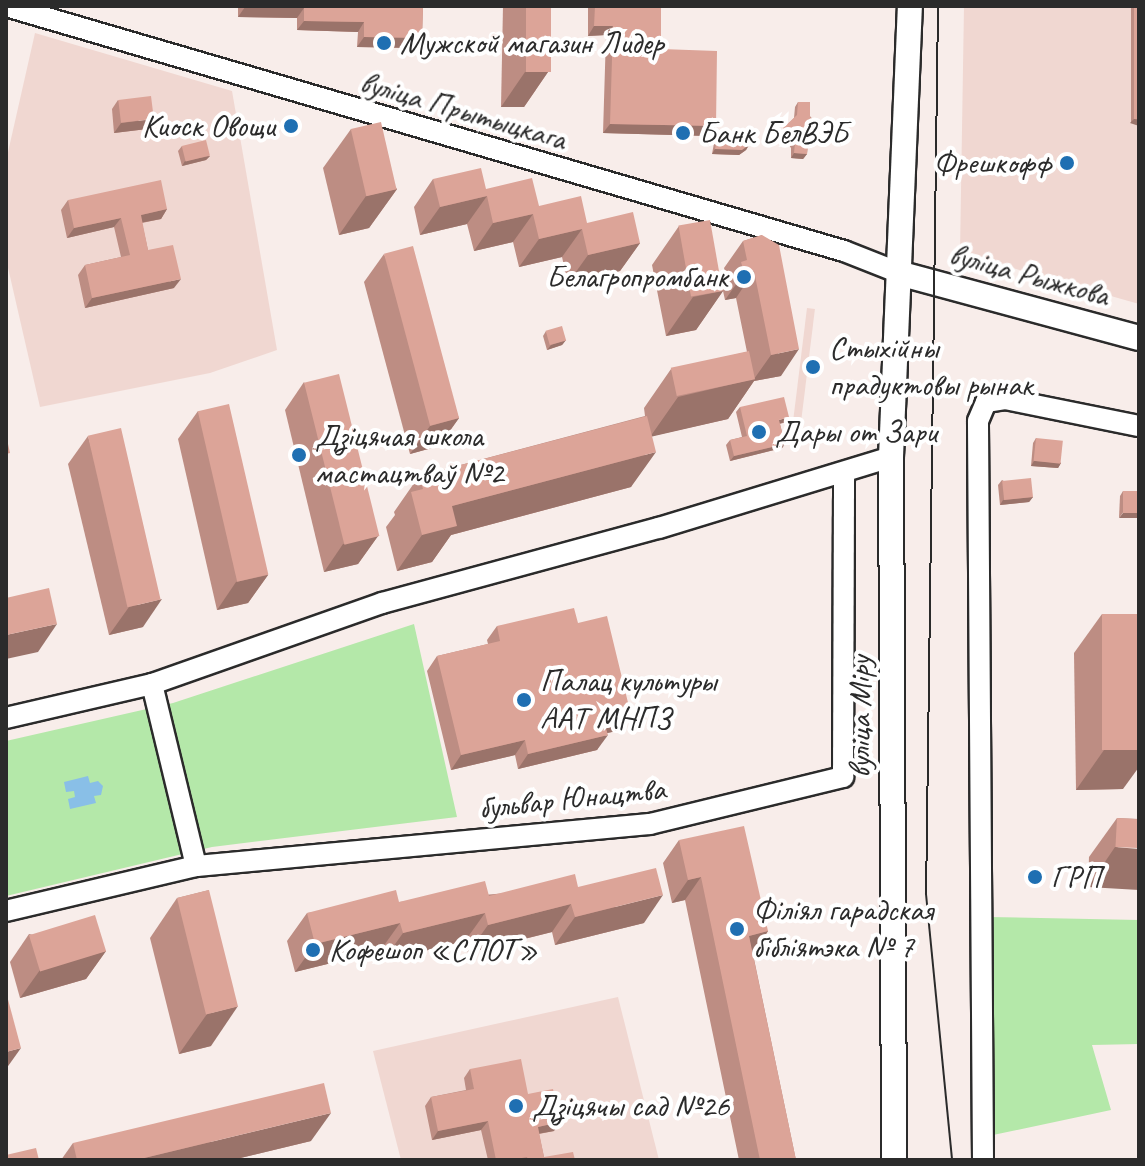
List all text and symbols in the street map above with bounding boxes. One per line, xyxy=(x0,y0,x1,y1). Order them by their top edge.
place label: Мужской магазин Лидер xyxy=(400,24,665,62)
marker: Мужской магазин Лидер xyxy=(375,34,393,52)
street label: вуліца Прытыцкага xyxy=(356,63,570,159)
place label: Киоск Овощи xyxy=(138,107,275,145)
place label: Банк БелВЭБ xyxy=(699,114,846,152)
marker: Киоск Овощи xyxy=(282,117,300,135)
marker: Банк БелВЭБ xyxy=(674,124,692,142)
place label: Фрешкофф xyxy=(934,144,1051,182)
marker: Фрешкофф xyxy=(1058,154,1076,172)
street label: вуліца Рыжкова xyxy=(945,235,1113,315)
place label: Белагропромбанк xyxy=(546,258,728,296)
marker: Белагропромбанк xyxy=(735,268,753,286)
place label: Стыхійны прадуктовы рынак xyxy=(829,330,1033,405)
marker: Стыхійны прадуктовы рынак xyxy=(804,358,822,376)
place label: Дары от Зари xyxy=(775,413,940,451)
place label: Дзіцячая школа мастацтваў №2 xyxy=(315,418,503,493)
marker: Дары от Зари xyxy=(750,423,768,441)
marker: Дзіцячая школа мастацтваў №2 xyxy=(290,446,308,464)
street label: вуліца Міру xyxy=(841,656,879,778)
place label: Палац культуры ААТ МНПЗ xyxy=(540,663,715,738)
marker: Палац культуры ААТ МНПЗ xyxy=(515,691,533,709)
street label: бульвар Юнацтва xyxy=(478,770,666,828)
place label: ГРП xyxy=(1051,858,1100,896)
marker: ГРП xyxy=(1026,868,1044,886)
place label: Філіял гарадская бібліятэка № 7 xyxy=(753,892,934,967)
marker: Філіял гарадская бібліятэка № 7 xyxy=(728,920,746,938)
place label: Кофешоп «СПОТ» xyxy=(329,931,538,969)
marker: Кофешоп «СПОТ» xyxy=(304,941,322,959)
place label: Дзіцячы сад №26 xyxy=(532,1087,729,1125)
marker: Дзіцячы сад №26 xyxy=(507,1097,525,1115)

